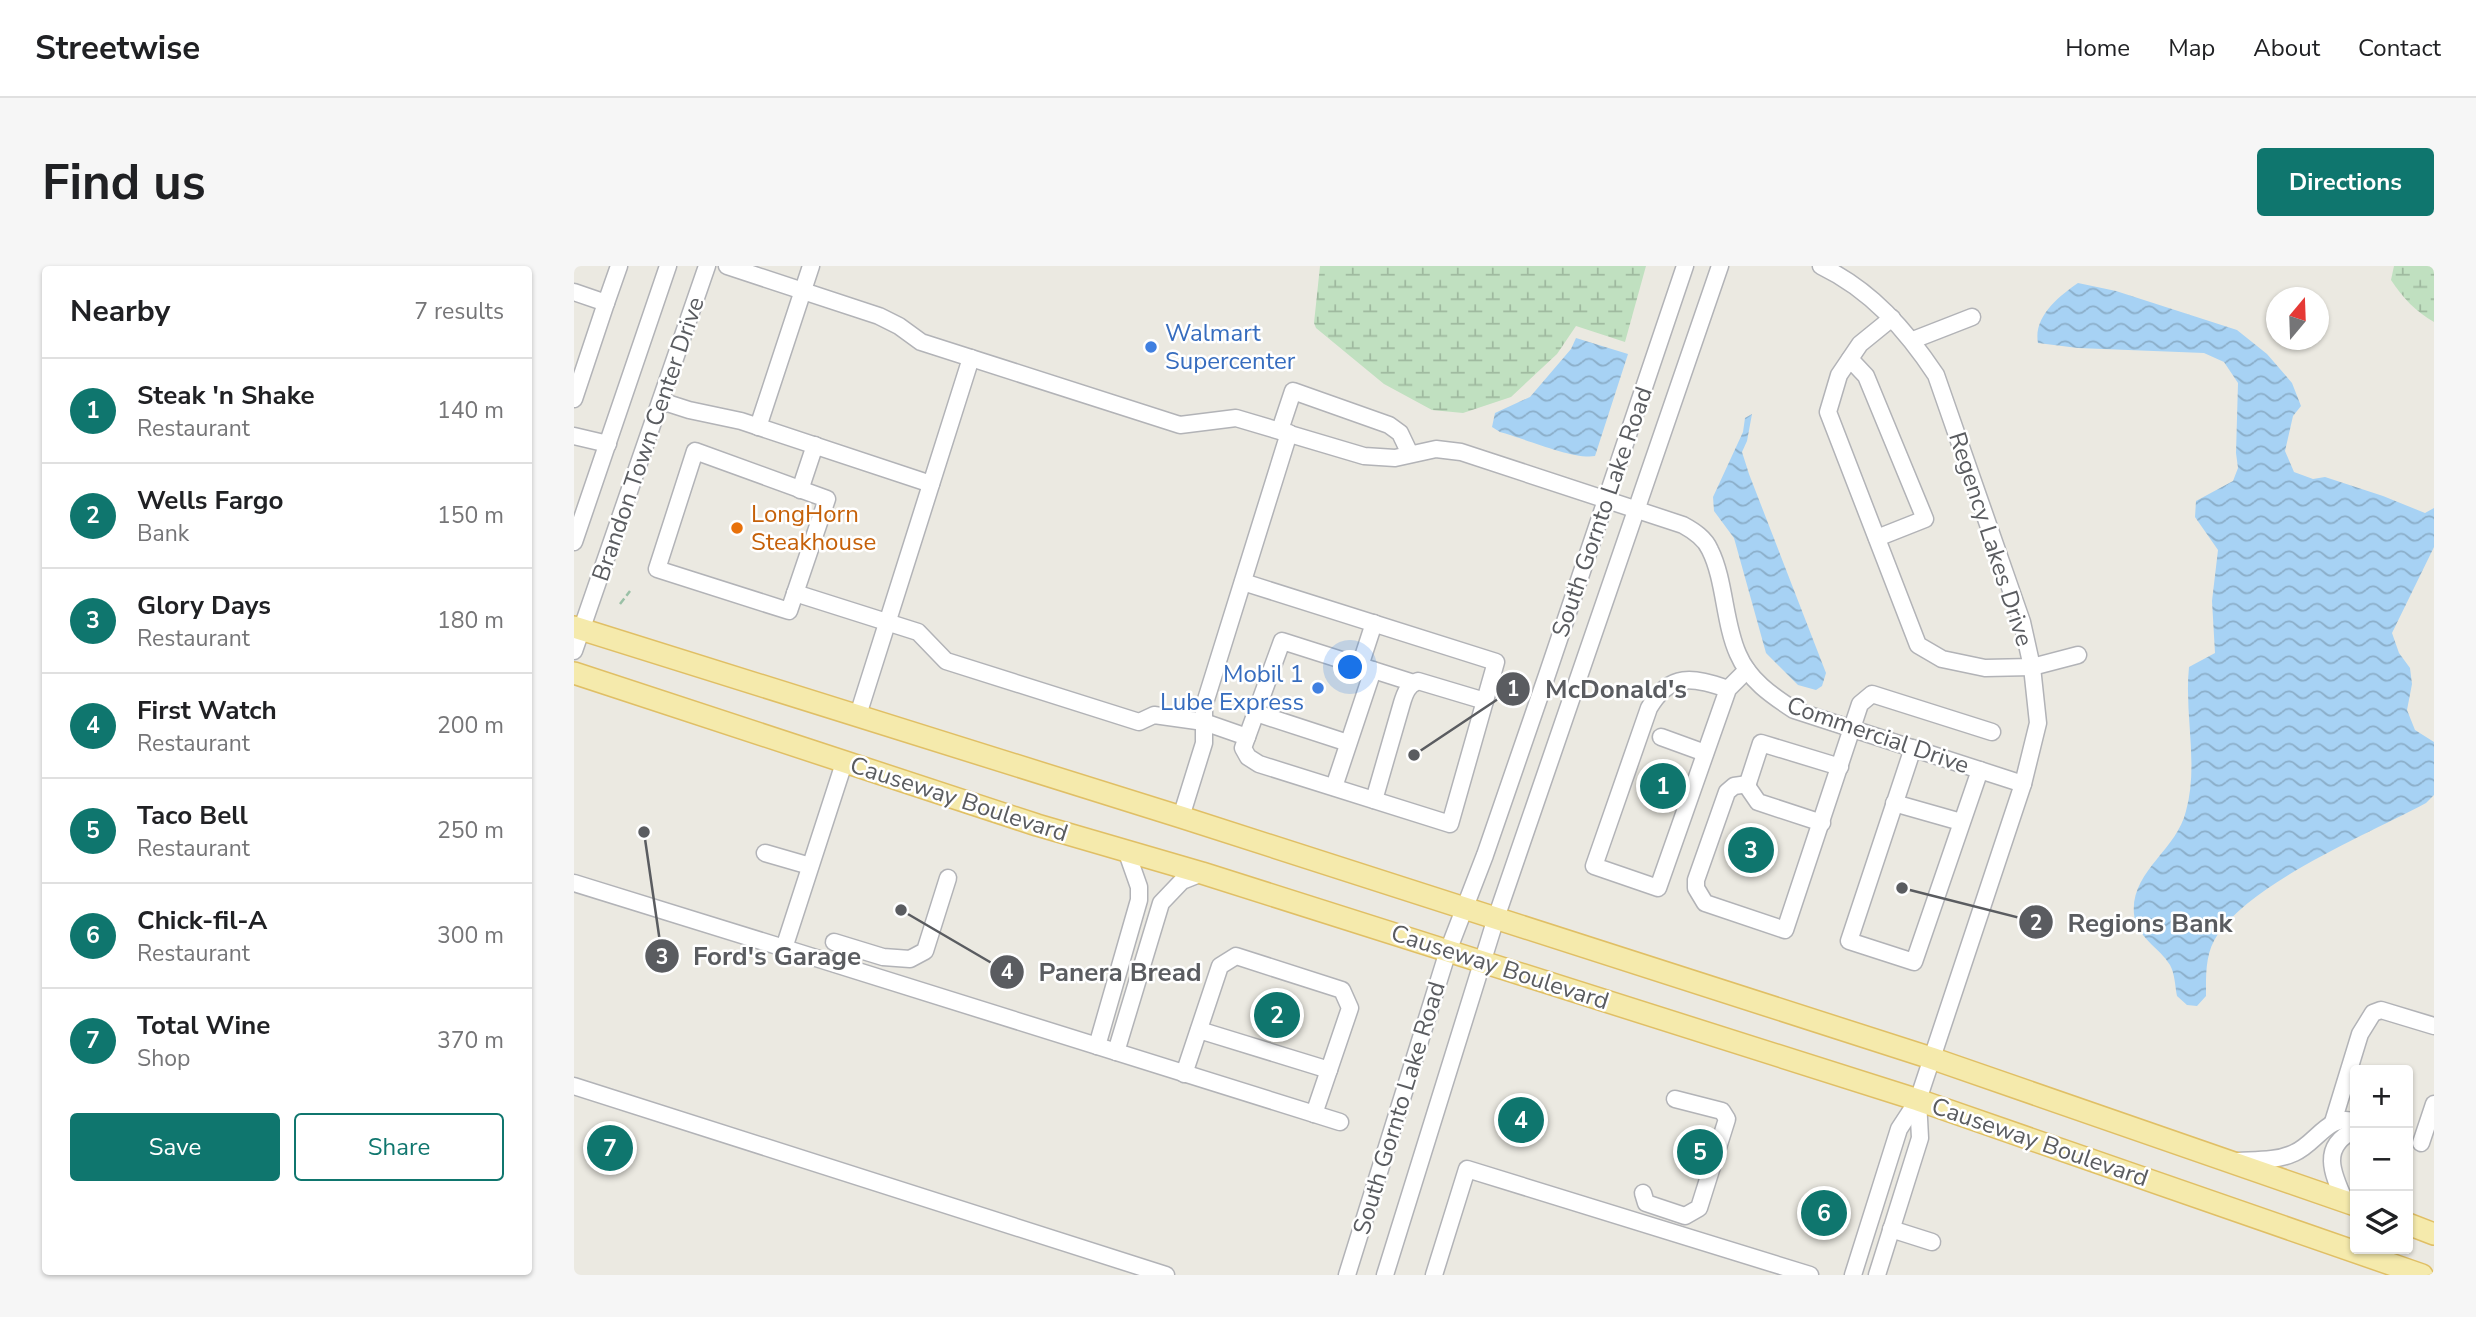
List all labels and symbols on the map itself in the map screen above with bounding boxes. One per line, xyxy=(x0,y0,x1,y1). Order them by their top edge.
north arrow xyxy=(2266,287,2329,350)
street label: Brandon Town Center Drive xyxy=(584,293,712,585)
place label: Walmart Supercenter xyxy=(1165,317,1296,377)
marker: Walmart Supercenter xyxy=(1143,339,1159,355)
street label: South Gornto Lake Road xyxy=(1544,383,1660,641)
street label: Regency Lakes Drive xyxy=(1941,428,2041,650)
place label: LongHorn Steakhouse xyxy=(751,498,876,558)
marker: LongHorn Steakhouse xyxy=(729,520,745,536)
your location xyxy=(1333,650,1367,684)
place label: Mobil 1 Lube Express xyxy=(1160,658,1304,718)
callout: McDonald's xyxy=(1496,666,1701,713)
text: McDonald's xyxy=(1545,672,1687,707)
text: 1 xyxy=(1507,675,1519,703)
marker: Mobil 1 Lube Express xyxy=(1310,680,1326,696)
street label: Commercial Drive xyxy=(1783,689,1973,781)
street label: Causeway Boulevard xyxy=(846,749,1072,849)
pin: 1 xyxy=(1640,760,1686,812)
pin: 3 xyxy=(1728,824,1774,876)
callout: Regions Bank xyxy=(2019,899,2247,946)
text: Regions Bank xyxy=(2067,906,2234,941)
text: 2 xyxy=(2030,909,2042,937)
street label: Causeway Boulevard xyxy=(1387,917,1613,1017)
callout: Ford's Garage xyxy=(644,933,875,980)
text: Ford's Garage xyxy=(693,939,861,974)
text: 3 xyxy=(656,943,668,971)
callout: Panera Bread xyxy=(990,949,1216,996)
text: Panera Bread xyxy=(1039,955,1201,990)
text: 4 xyxy=(1001,958,1014,986)
street label: South Gornto Lake Road xyxy=(1345,978,1453,1238)
pin: 2 xyxy=(1254,989,1300,1041)
street label: Causeway Boulevard xyxy=(1927,1090,2153,1194)
pin: 4 xyxy=(1498,1094,1544,1146)
pin: 7 xyxy=(587,1122,633,1174)
pin: 5 xyxy=(1677,1126,1723,1178)
pin: 6 xyxy=(1801,1187,1847,1239)

